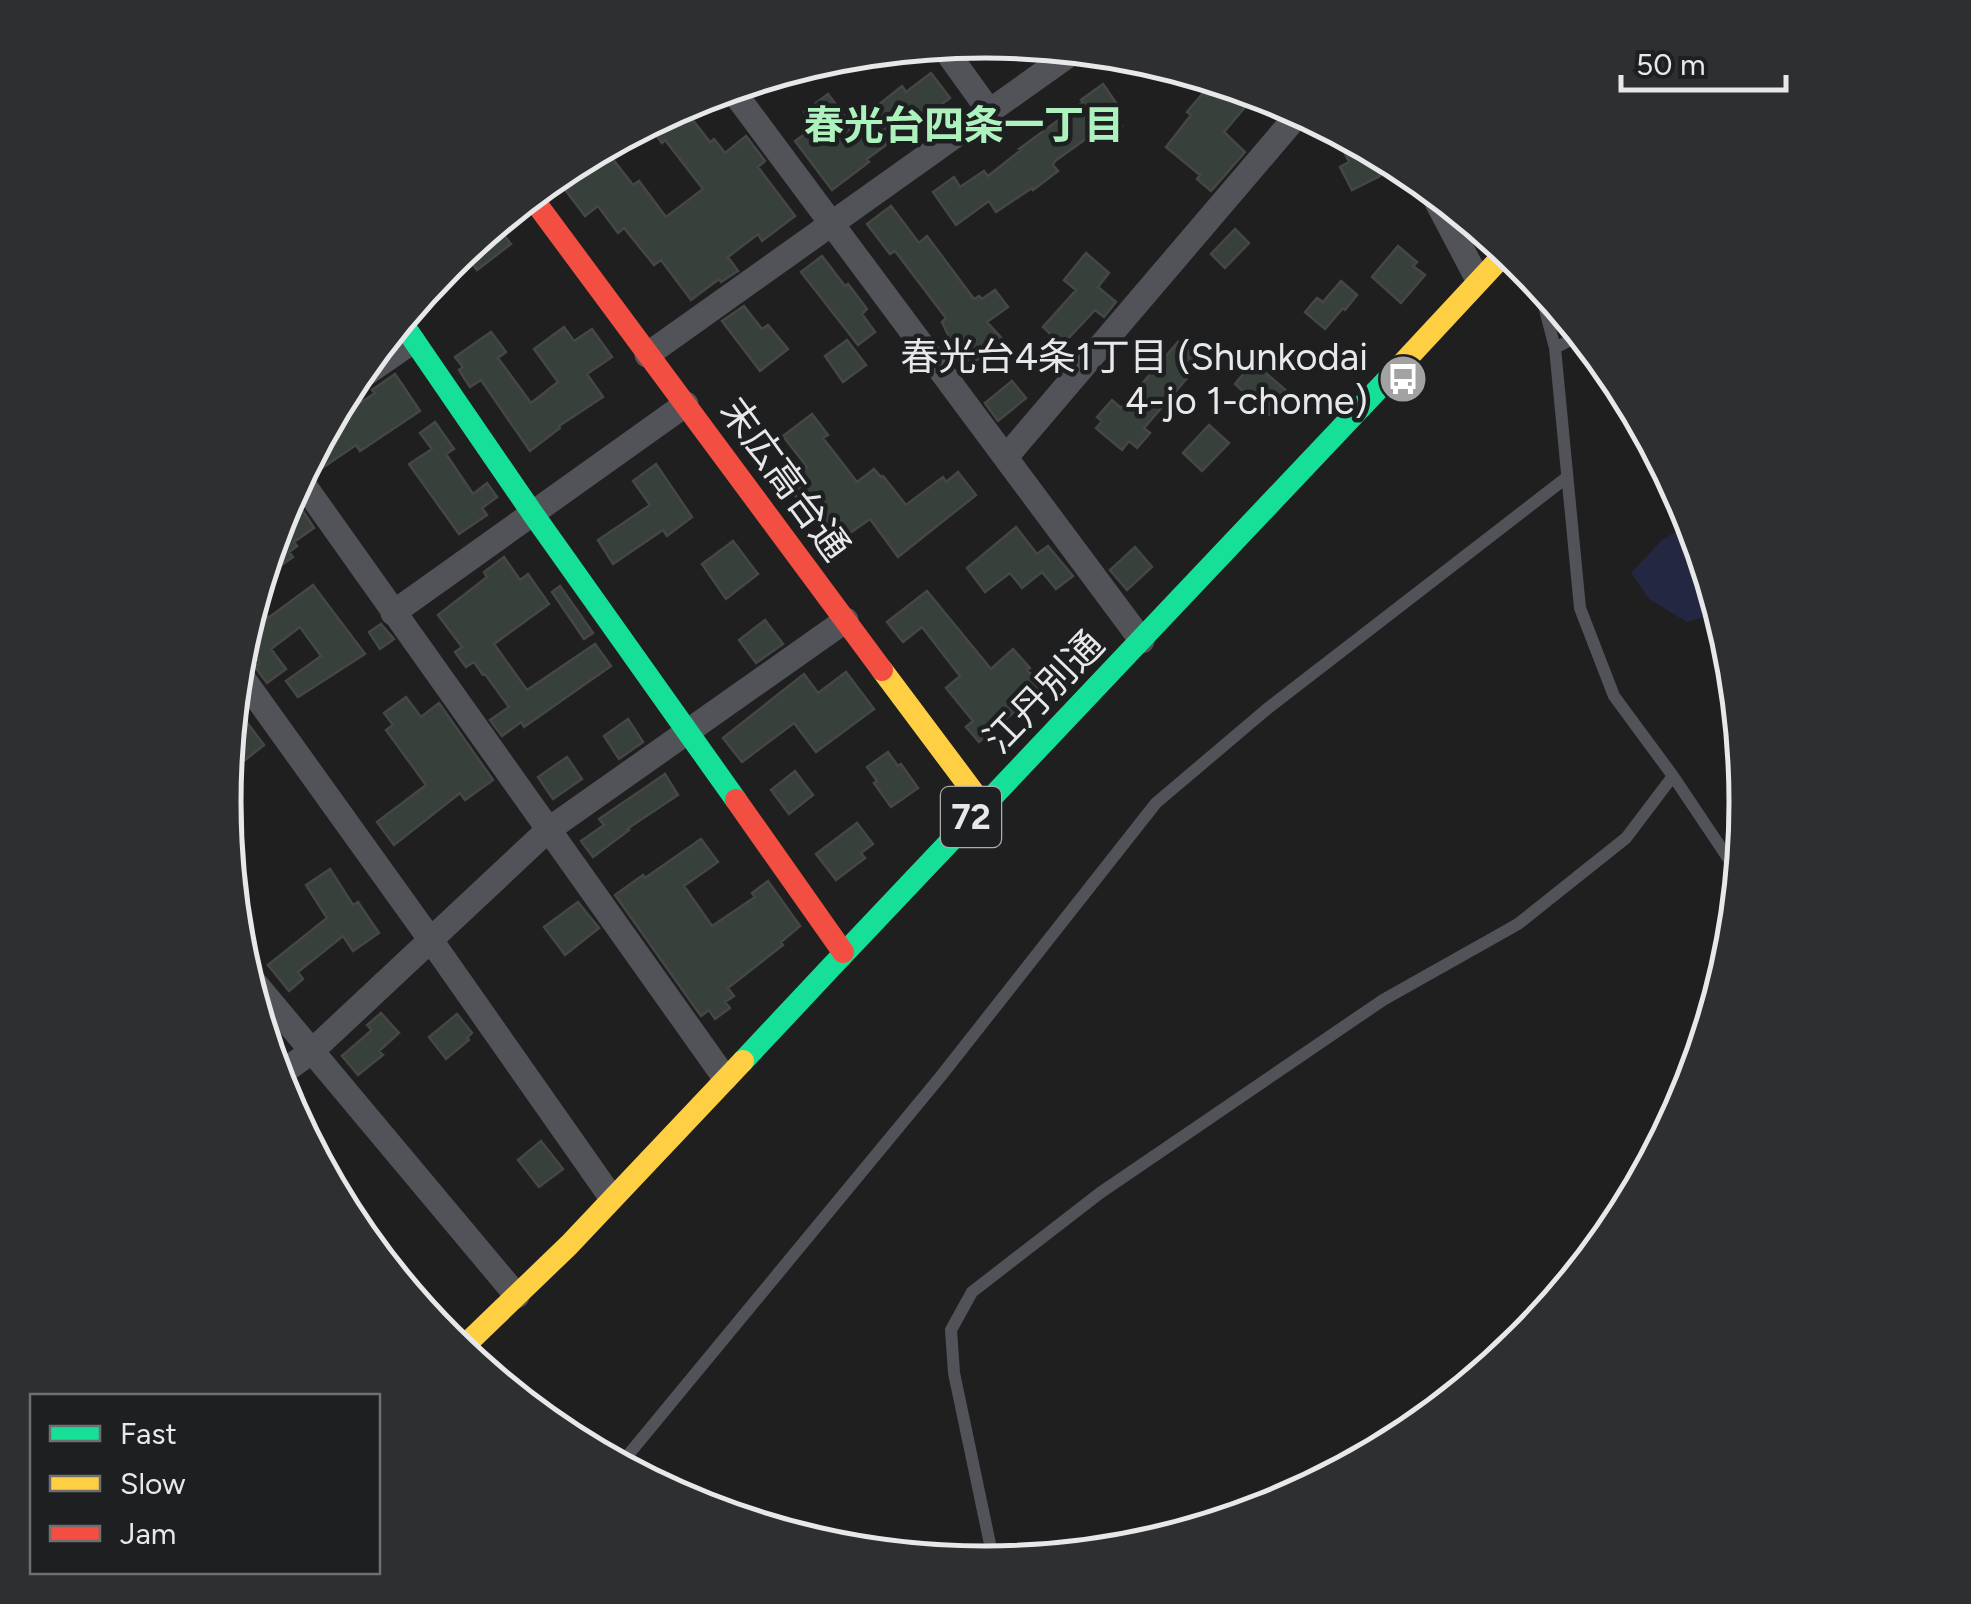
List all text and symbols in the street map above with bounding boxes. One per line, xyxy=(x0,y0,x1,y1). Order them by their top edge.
scale bar xyxy=(1621,30,1786,92)
text: 50 m xyxy=(1636,46,1705,83)
district label: 春光台四条一丁目 xyxy=(804,101,1124,149)
place label: 春光台4条1丁目 (Shunkodai 4-jo 1-chome) xyxy=(900,334,1368,424)
bus stop icon: 春光台4条1丁目 (Shunkodai 4-jo 1-chome) xyxy=(1377,353,1429,405)
street label: 末広高台通 xyxy=(711,389,859,569)
street label: 江丹別通 xyxy=(975,621,1113,763)
road number: 72 xyxy=(941,787,1001,847)
legend xyxy=(30,1394,380,1574)
text: Fast xyxy=(120,1415,177,1452)
text: Slow xyxy=(120,1465,186,1502)
text: Jam xyxy=(120,1515,176,1552)

